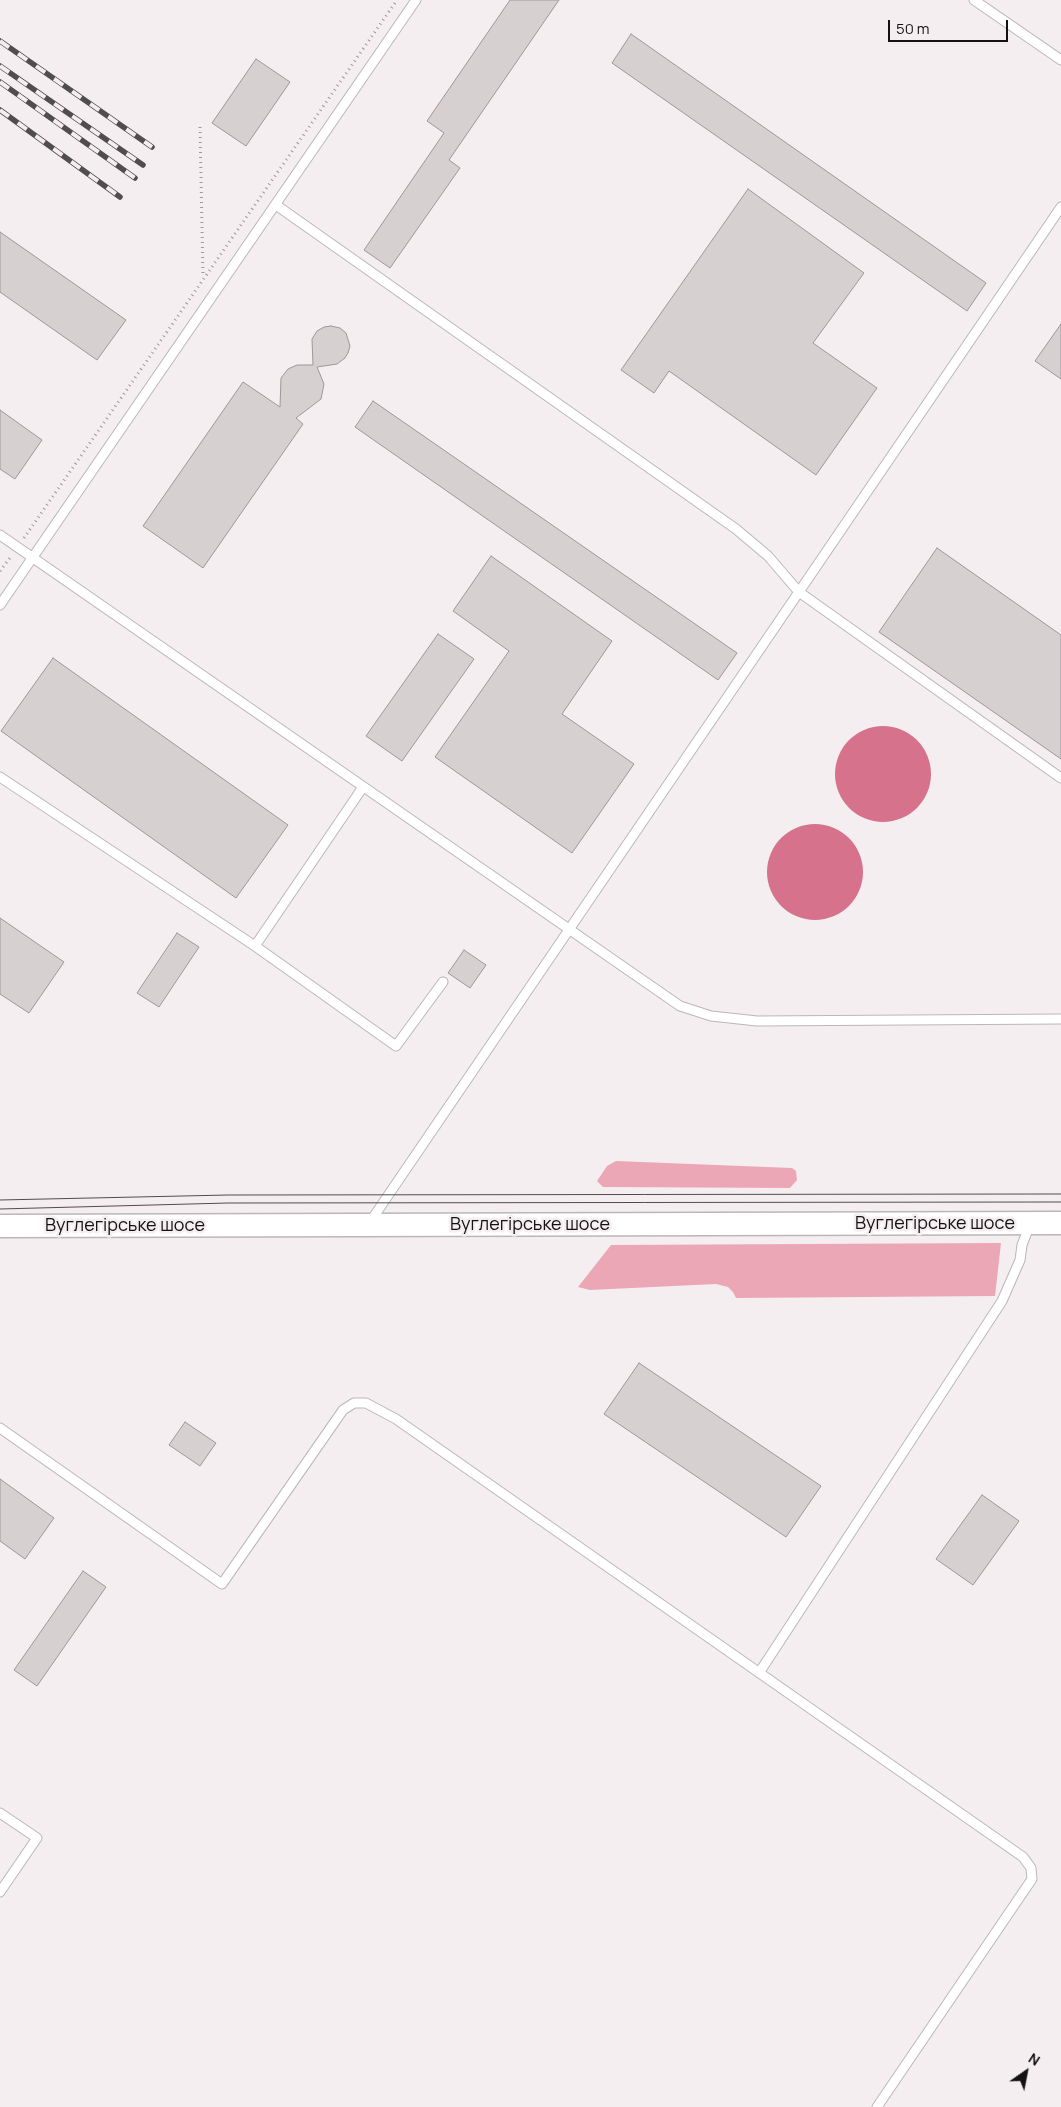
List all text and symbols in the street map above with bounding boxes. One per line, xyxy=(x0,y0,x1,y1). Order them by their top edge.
scale bar xyxy=(891,10,1011,42)
text: 50 m xyxy=(896,18,930,39)
street label: Вуглегірське шосе xyxy=(855,1213,1015,1235)
street label: Вуглегірське шосе xyxy=(450,1214,610,1236)
street label: Вуглегірське шосе xyxy=(45,1215,205,1237)
north arrow xyxy=(1001,2047,1051,2097)
text: N xyxy=(1025,2048,1044,2070)

